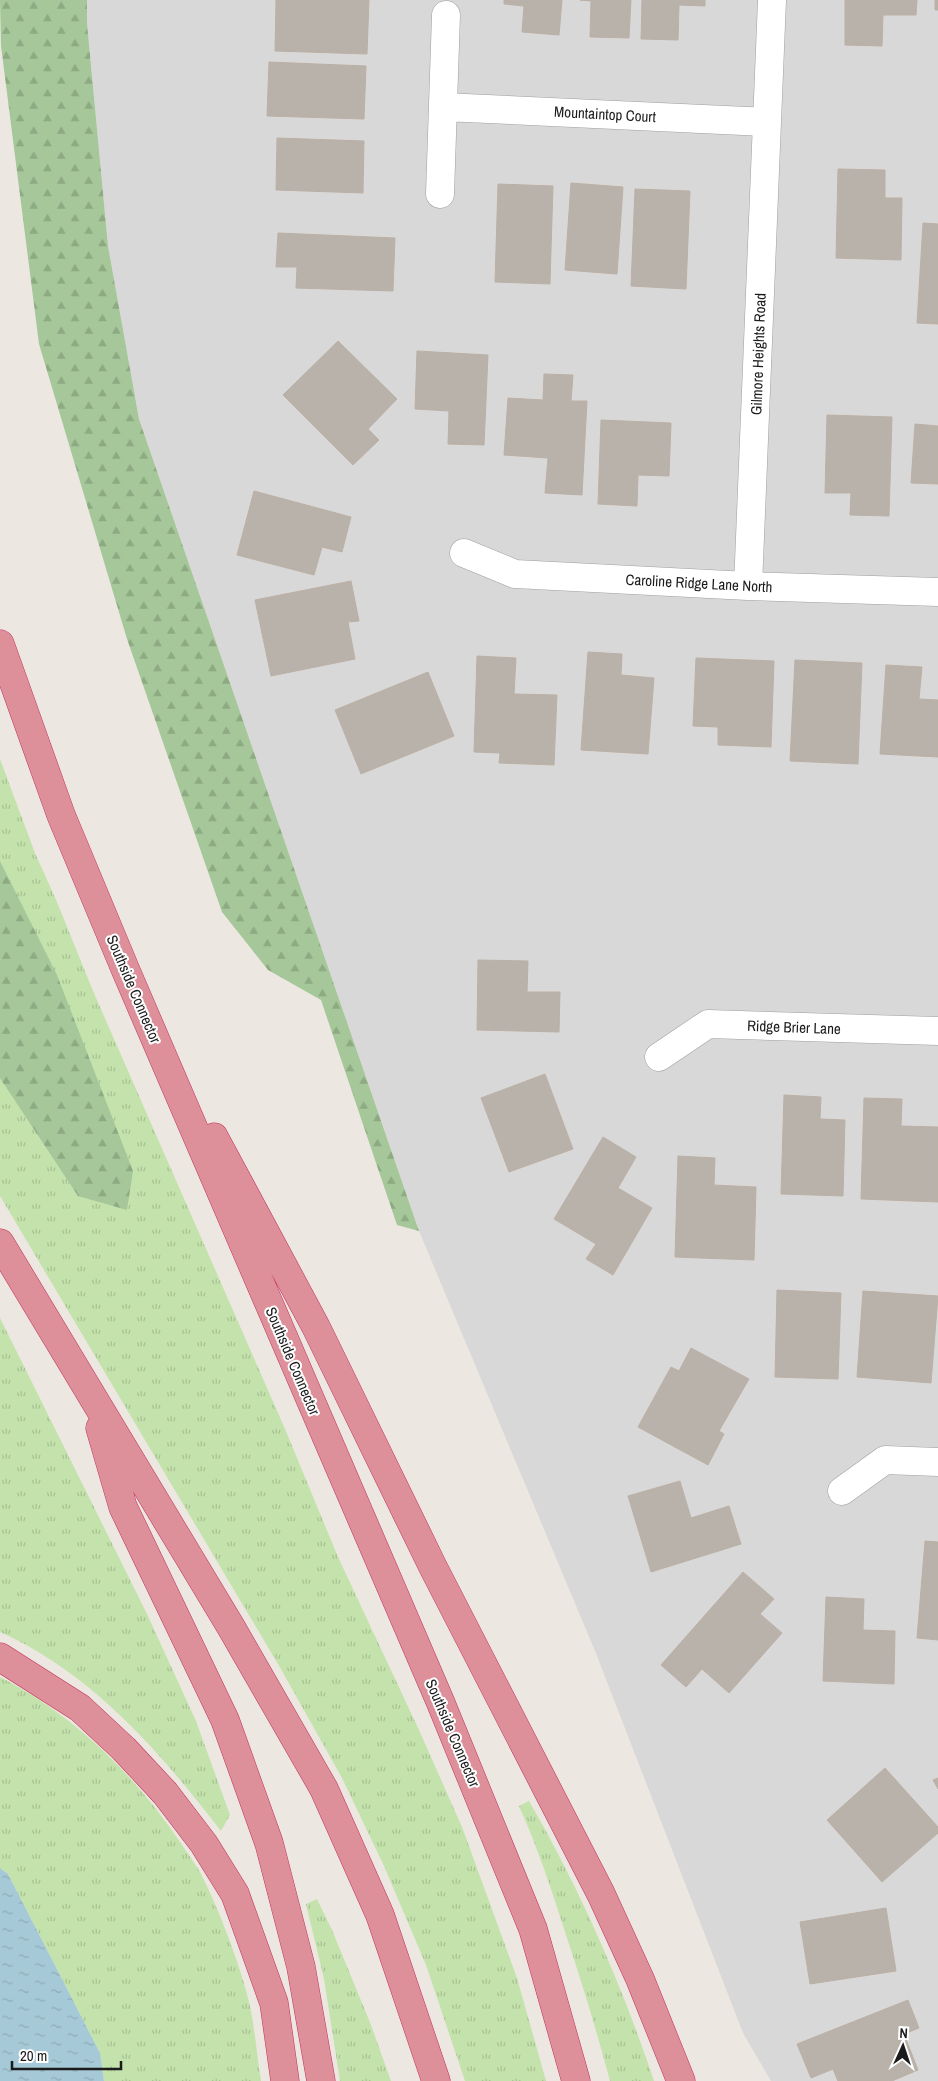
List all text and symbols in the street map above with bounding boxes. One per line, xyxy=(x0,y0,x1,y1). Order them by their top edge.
street label: Mountaintop Court xyxy=(554,101,657,127)
street label: Gilmore Heights Road xyxy=(745,292,771,416)
street label: Caroline Ridge Lane North xyxy=(625,569,773,597)
street label: Southside Connector xyxy=(102,932,166,1046)
street label: Ridge Brier Lane xyxy=(747,1015,841,1039)
street label: Southside Connector xyxy=(261,1304,325,1418)
street label: Southside Connector xyxy=(421,1676,485,1790)
north arrow xyxy=(878,2021,928,2071)
text: N xyxy=(899,2024,908,2042)
scale bar xyxy=(12,2038,121,2070)
text: 20 m xyxy=(20,2045,47,2066)

